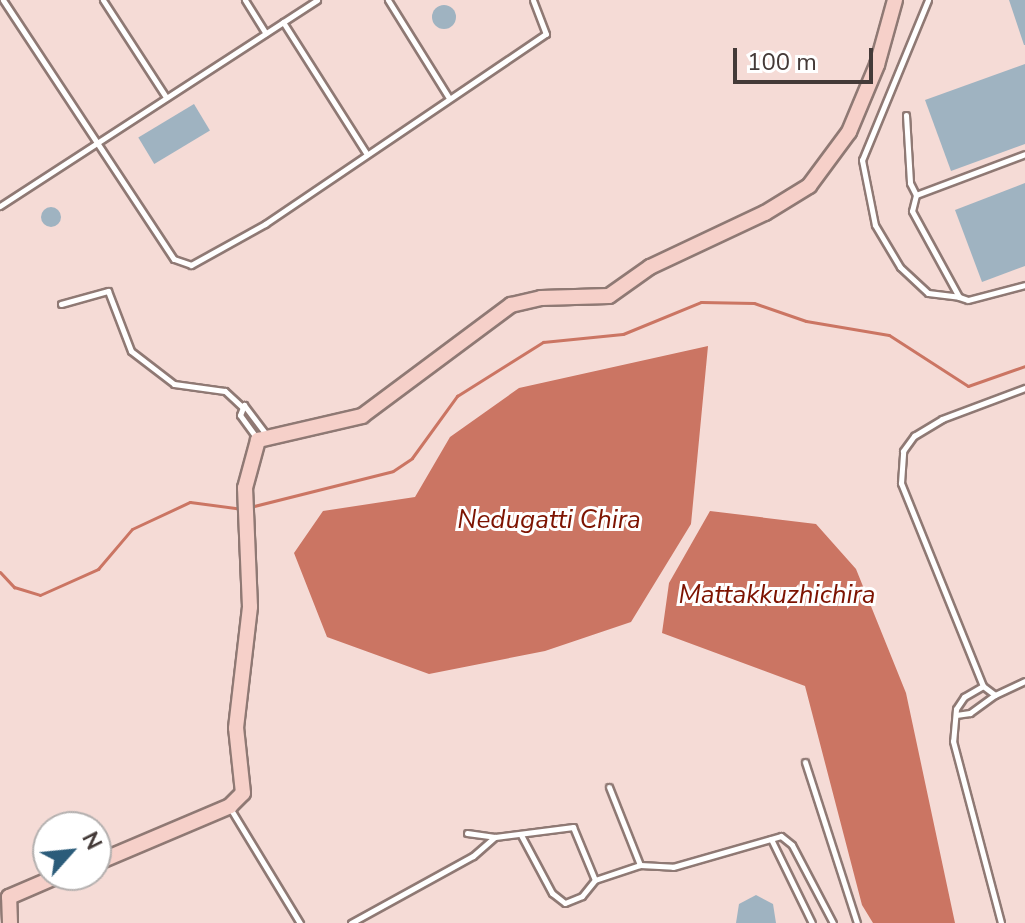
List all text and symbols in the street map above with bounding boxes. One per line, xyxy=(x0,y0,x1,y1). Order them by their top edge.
scale bar xyxy=(737,32,877,82)
text: 100 m xyxy=(747,46,817,78)
water label: Nedugatti Chira xyxy=(457,504,641,536)
water label: Mattakkuzhichira xyxy=(679,579,875,611)
north arrow xyxy=(32,811,112,891)
text: N xyxy=(74,827,109,855)

